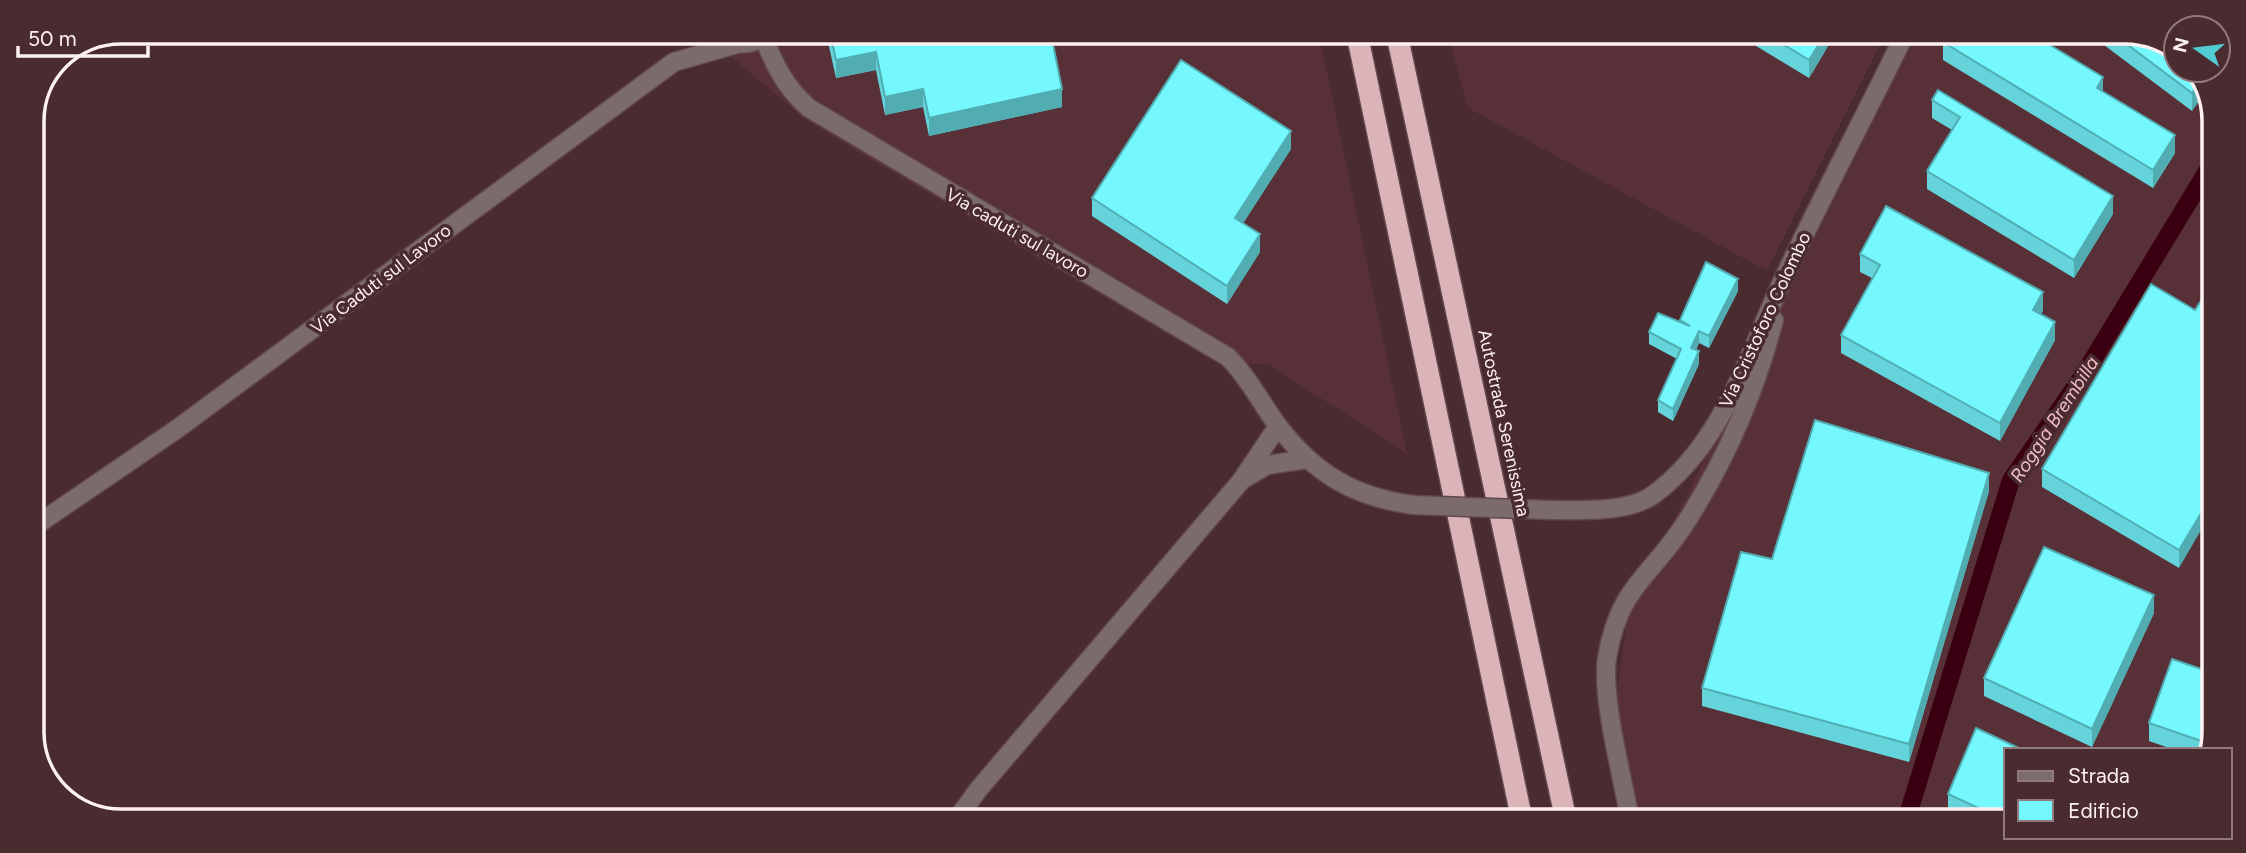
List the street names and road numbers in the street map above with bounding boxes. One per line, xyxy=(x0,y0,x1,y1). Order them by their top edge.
street label: Via caduti sul lavoro xyxy=(942,183,1092,283)
street label: Via Caduti sul Lavoro xyxy=(307,219,455,339)
street label: Via Cristoforo Colombo xyxy=(1715,229,1815,411)
street label: Autostrada Serenissima xyxy=(1473,328,1535,518)

